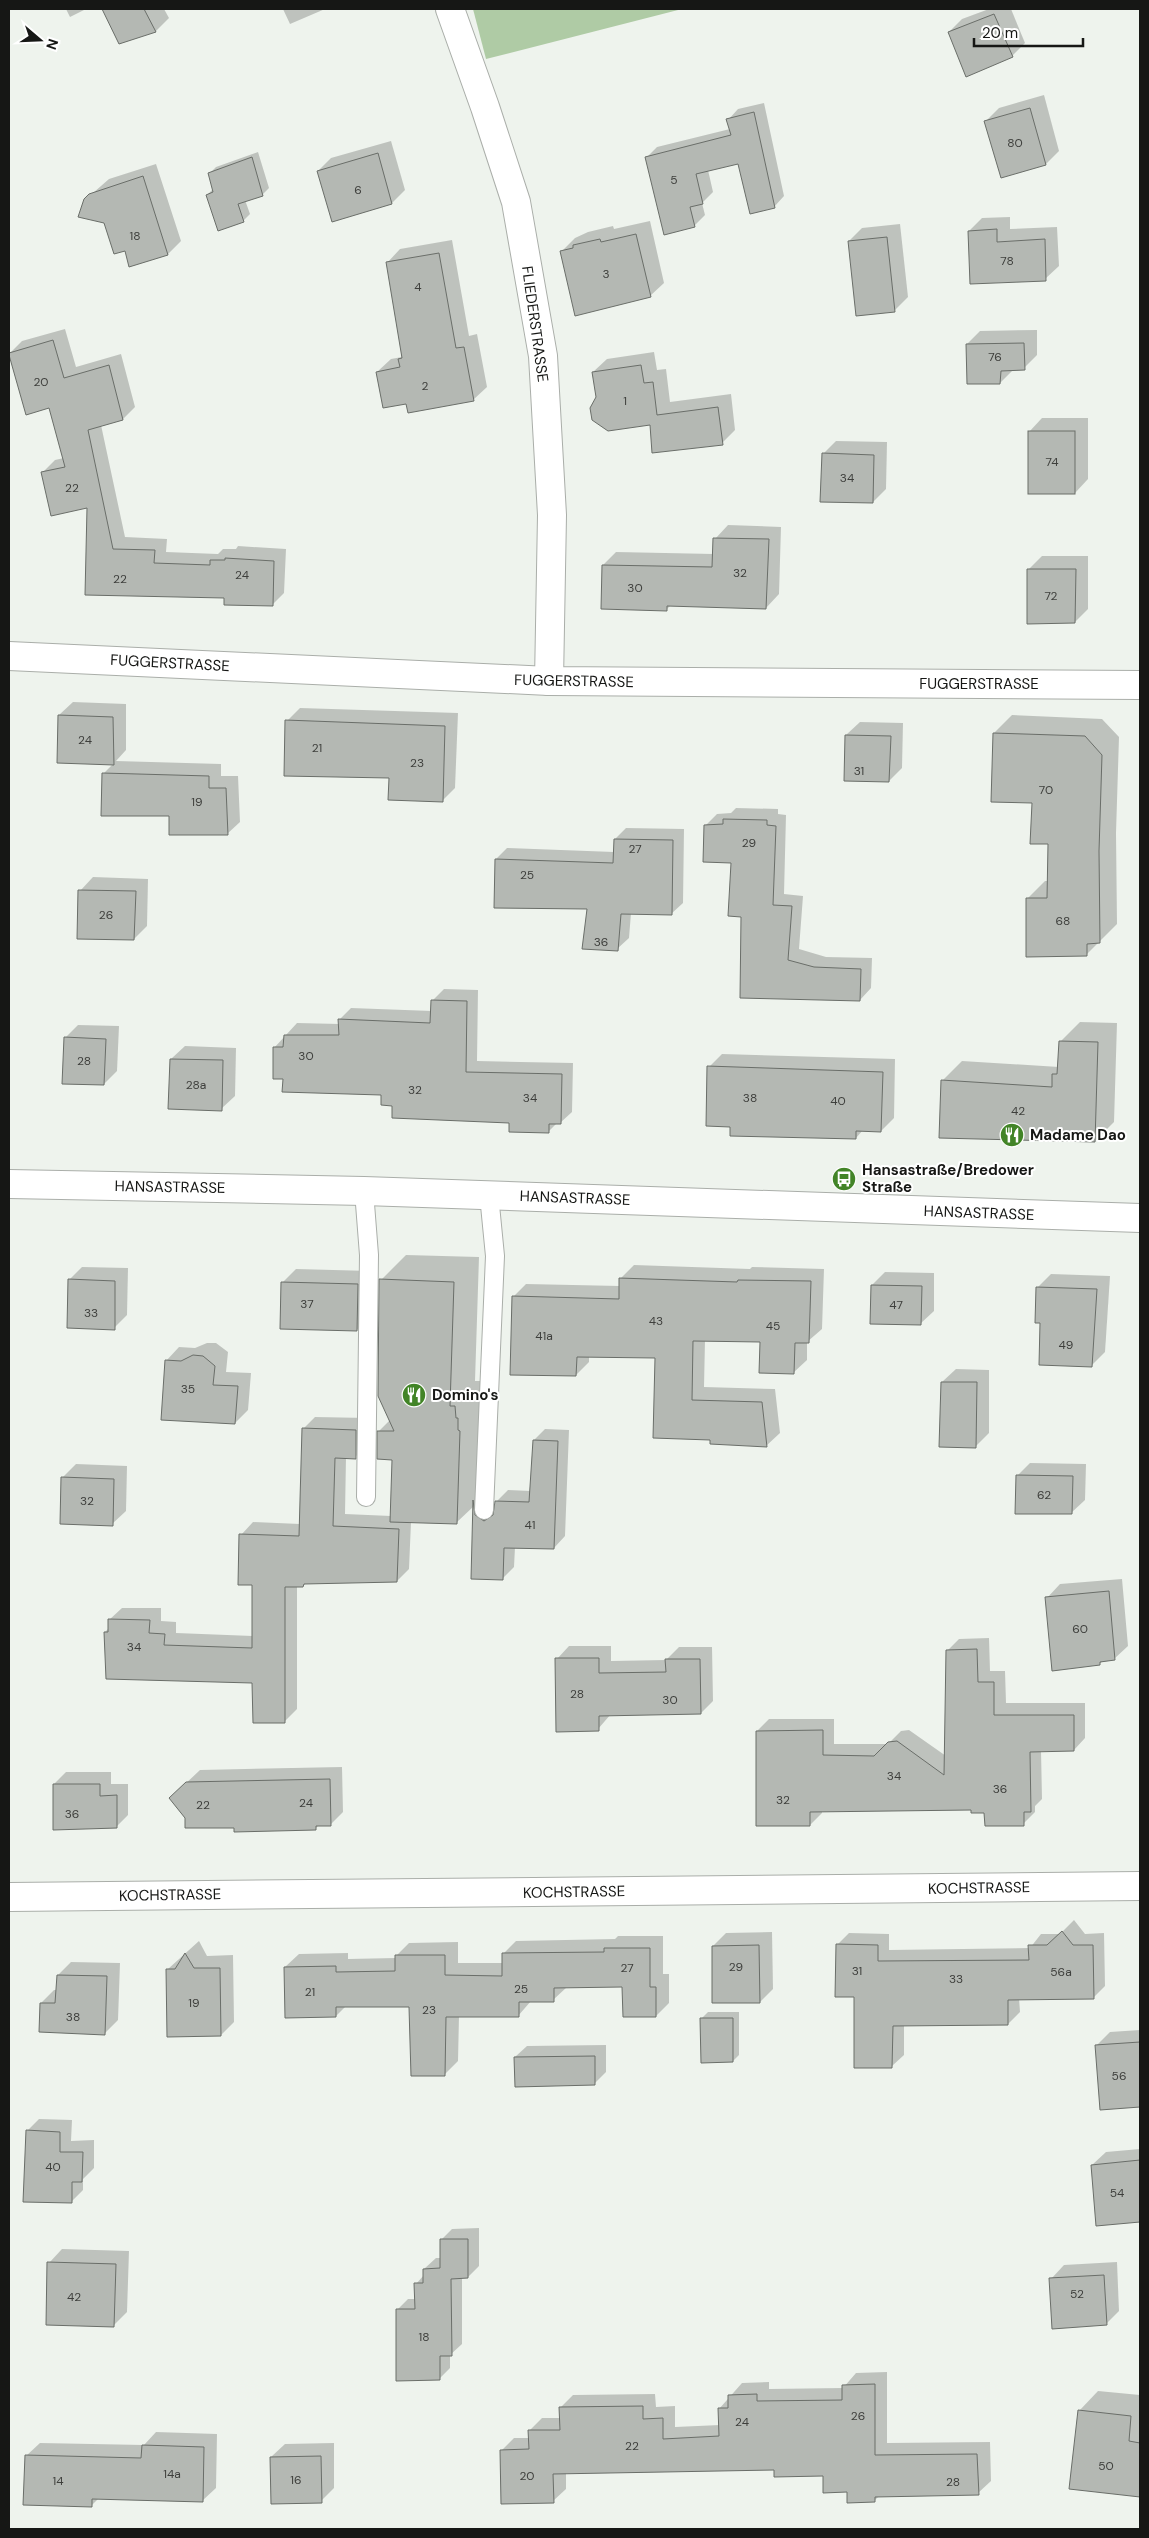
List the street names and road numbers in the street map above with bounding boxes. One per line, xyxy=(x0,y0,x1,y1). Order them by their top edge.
street label: FLIEDERSTRASSE xyxy=(517,265,553,383)
street label: FUGGERSTRASSE xyxy=(110,650,230,676)
street label: FUGGERSTRASSE xyxy=(514,670,634,692)
street label: FUGGERSTRASSE xyxy=(919,674,1039,694)
street label: HANSASTRASSE xyxy=(114,1176,226,1198)
street label: HANSASTRASSE xyxy=(519,1186,631,1210)
street label: HANSASTRASSE xyxy=(923,1201,1035,1225)
street label: KOCHSTRASSE xyxy=(928,1877,1030,1899)
street label: KOCHSTRASSE xyxy=(523,1881,625,1903)
street label: KOCHSTRASSE xyxy=(119,1884,221,1906)

